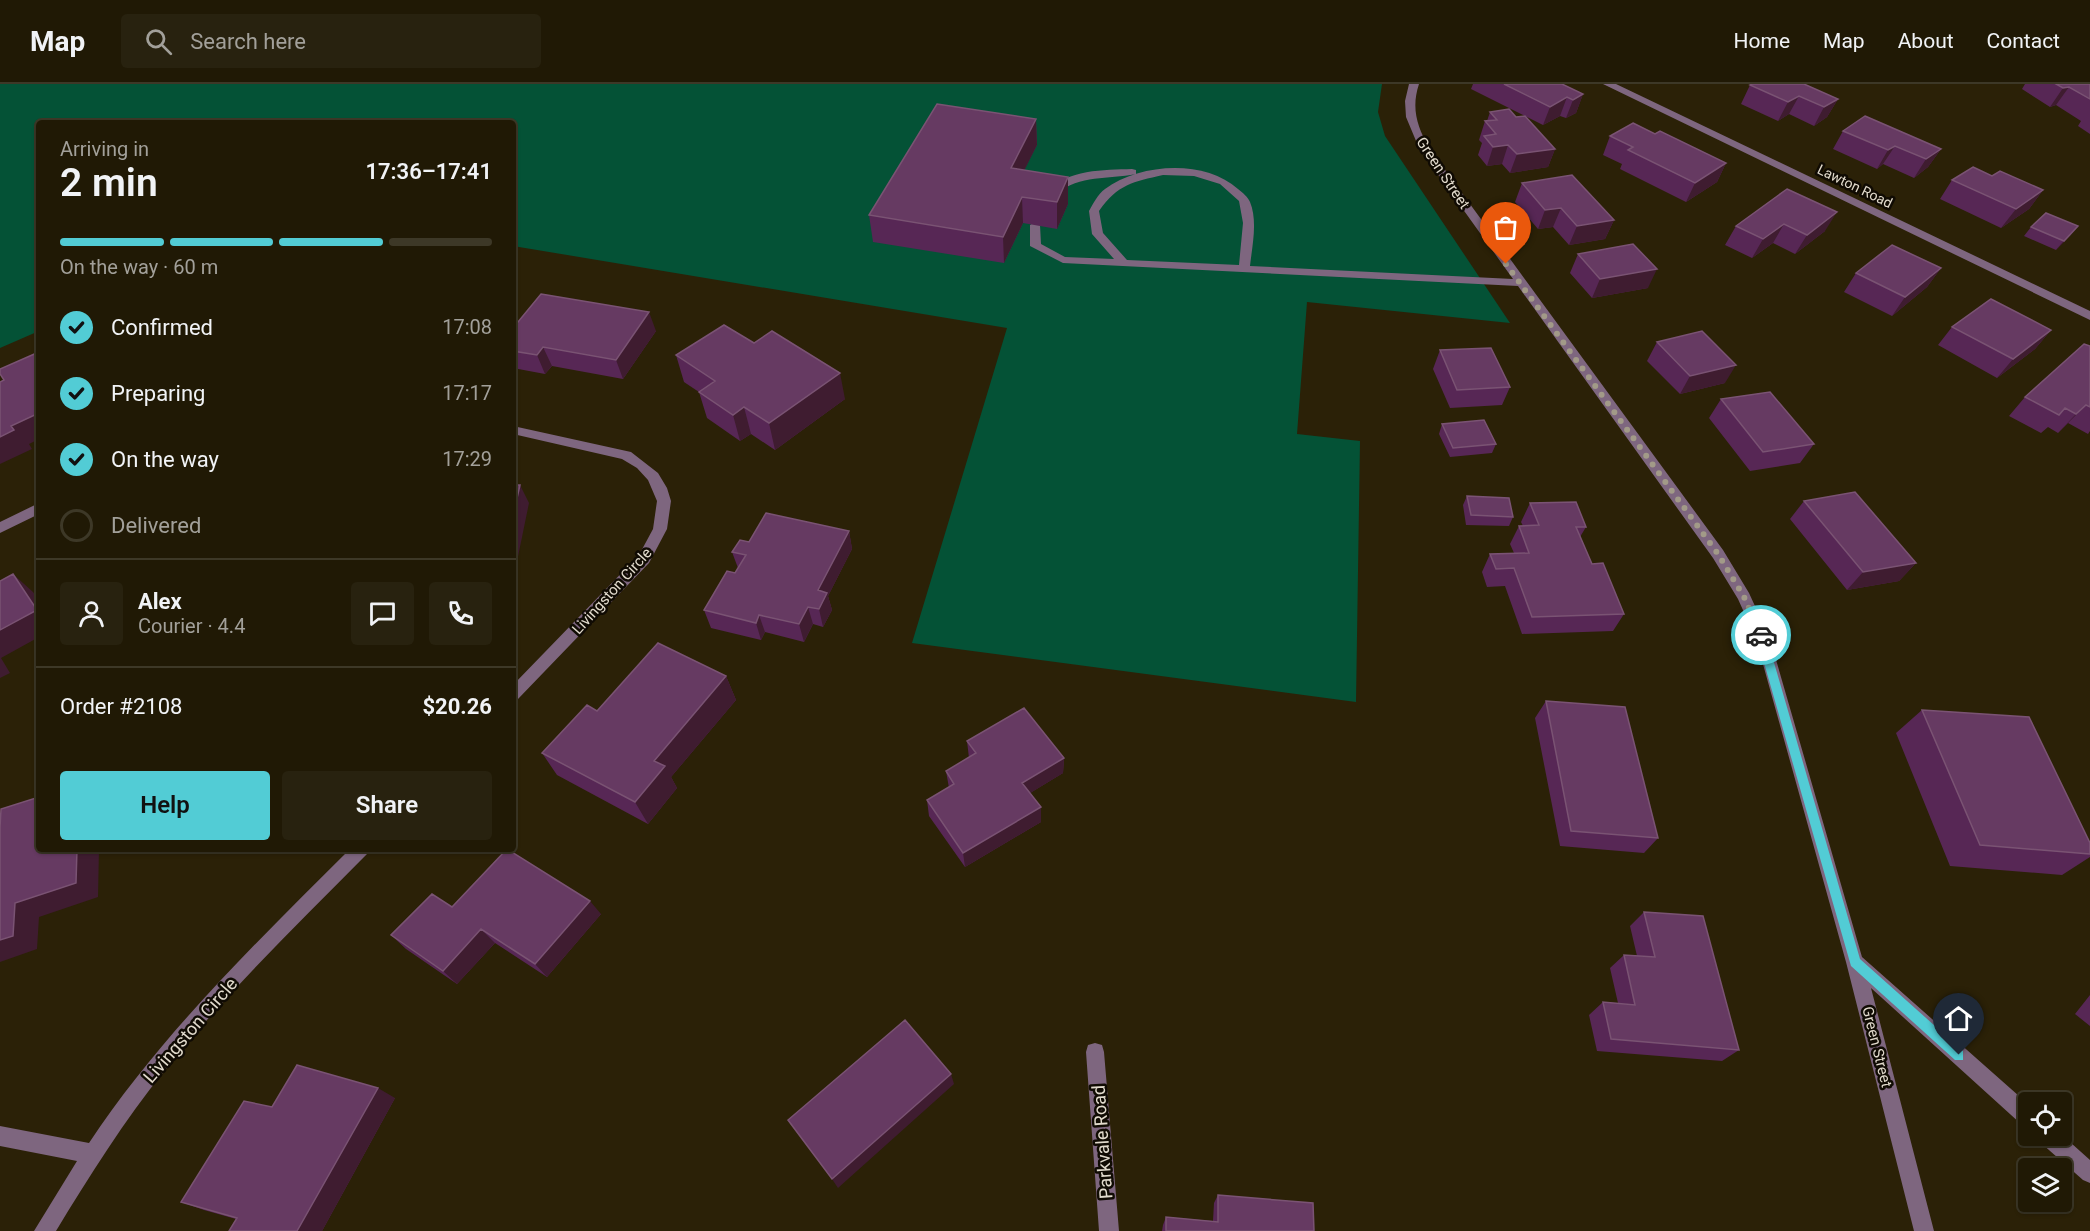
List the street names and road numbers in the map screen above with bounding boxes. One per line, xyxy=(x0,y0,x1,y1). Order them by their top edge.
street label: Green Street xyxy=(1412,134,1474,212)
street label: Lawton Road xyxy=(1815,161,1895,211)
street label: Livingston Circle xyxy=(568,544,656,638)
street label: Livingston Circle xyxy=(139,973,241,1087)
street label: Green Street xyxy=(1858,1005,1896,1089)
street label: Parkvale Road xyxy=(1088,1084,1116,1200)

